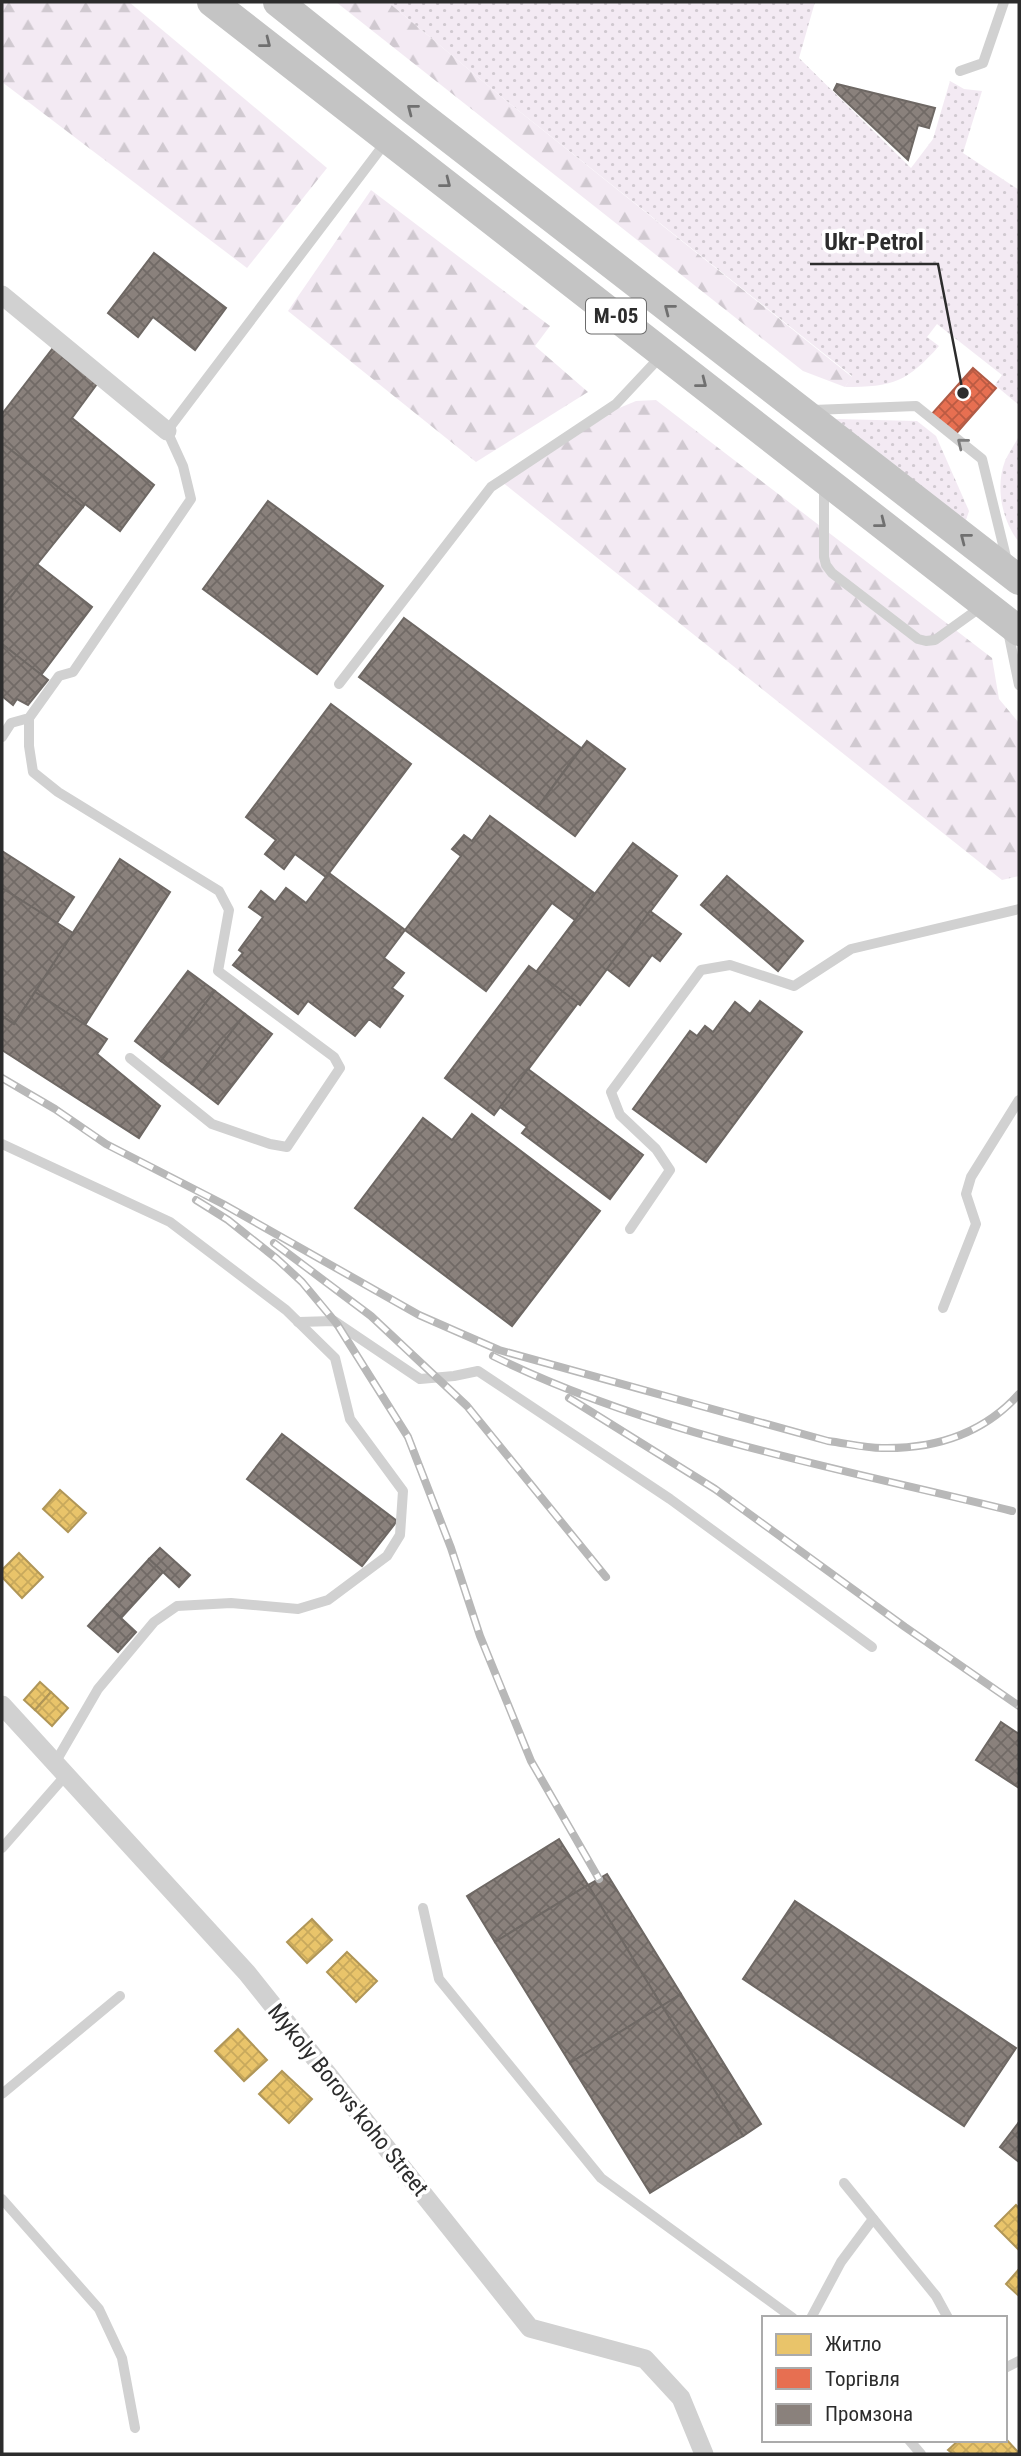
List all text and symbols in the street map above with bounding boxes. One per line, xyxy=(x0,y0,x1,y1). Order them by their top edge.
one-way arrow xyxy=(258,35,270,48)
one-way arrow xyxy=(407,105,420,118)
one-way arrow xyxy=(438,174,450,187)
callout: Ukr-Petrol xyxy=(810,219,938,264)
text: Ukr-Petrol xyxy=(824,228,924,256)
road number: М-05 xyxy=(586,298,646,334)
one-way arrow xyxy=(664,304,677,317)
one-way arrow xyxy=(694,375,707,388)
one-way arrow xyxy=(958,439,971,451)
one-way arrow xyxy=(874,515,886,528)
one-way arrow xyxy=(960,534,973,547)
street label: Mykoly Borovs'koho Street xyxy=(262,1999,434,2201)
legend xyxy=(762,2316,1007,2442)
text: Житло xyxy=(825,2332,882,2356)
text: Торгівля xyxy=(825,2367,900,2391)
text: Промзона xyxy=(825,2402,913,2426)

